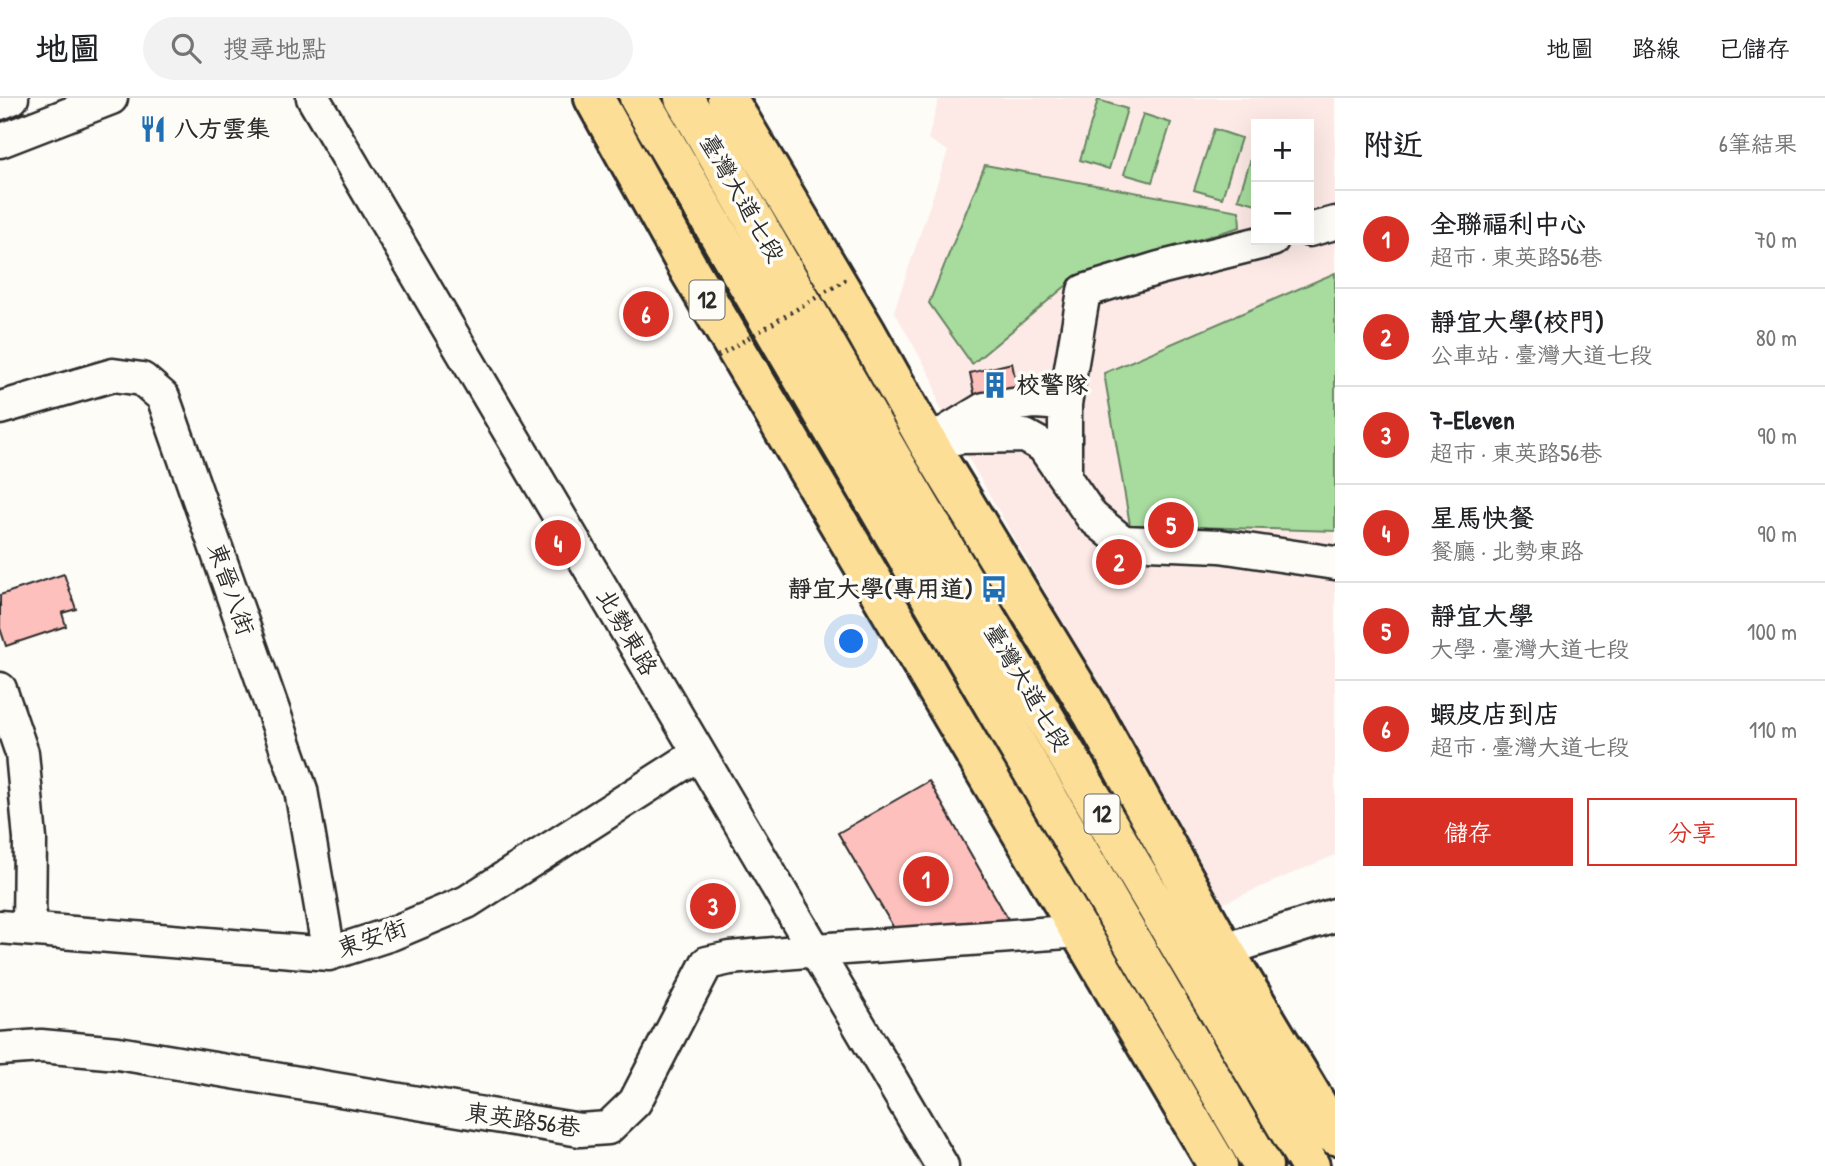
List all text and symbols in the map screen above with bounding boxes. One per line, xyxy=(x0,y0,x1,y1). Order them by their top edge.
search box xyxy=(143,17,633,80)
text: 地圖 xyxy=(35,26,101,70)
icon: search xyxy=(167,29,205,67)
text: 搜尋地點 xyxy=(223,31,327,66)
text: 地圖 xyxy=(1546,32,1594,64)
text: 路線 xyxy=(1632,32,1680,64)
text: 已儲存 xyxy=(1718,32,1790,64)
place label: 八方雲集 xyxy=(174,112,270,144)
restaurant icon: 八方雲集 xyxy=(138,114,168,144)
map controls xyxy=(1251,119,1314,245)
button: + xyxy=(1251,119,1314,182)
text: 附近 xyxy=(1363,124,1423,164)
street label: 臺灣大道七段 xyxy=(693,127,793,268)
text: 6筆結果 xyxy=(1719,128,1797,159)
button: − xyxy=(1251,182,1314,245)
text: 全聯福利中心 xyxy=(1430,206,1586,241)
text: 1 xyxy=(1382,224,1390,255)
text: 70 m xyxy=(1754,224,1797,255)
text: 超市 · 東英路56巷 xyxy=(1430,241,1602,272)
road number: 12 xyxy=(690,280,724,320)
pin: 6 xyxy=(623,288,669,340)
text: 靜宜大學(校門) xyxy=(1430,304,1604,339)
text: 2 xyxy=(1381,322,1391,353)
text: 80 m xyxy=(1756,322,1797,353)
text: 公車站 · 臺灣大道七段 xyxy=(1430,339,1652,370)
place label: 校警隊 xyxy=(1016,368,1089,400)
building icon: 校警隊 xyxy=(980,370,1010,400)
text: 7-Eleven xyxy=(1430,402,1515,437)
text: 3 xyxy=(1381,420,1391,451)
text: 90 m xyxy=(1757,420,1797,451)
text: 超市 · 東英路56巷 xyxy=(1430,437,1602,468)
pin: 5 xyxy=(1148,499,1194,551)
text: 星馬快餐 xyxy=(1430,500,1534,535)
pin: 4 xyxy=(535,517,581,569)
text: 4 xyxy=(1382,518,1390,549)
text: 90 m xyxy=(1757,518,1797,549)
text: 餐廳 · 北勢東路 xyxy=(1430,535,1583,566)
pin: 2 xyxy=(1096,536,1142,588)
street label: 東晉八街 xyxy=(201,538,263,639)
place label: 靜宜大學(專用道) xyxy=(788,572,973,604)
bus stop icon: 靜宜大學(專用道) xyxy=(979,574,1009,604)
street label: 北勢東路 xyxy=(590,582,666,681)
text: 靜宜大學 xyxy=(1430,598,1534,633)
text: 5 xyxy=(1381,616,1391,647)
text: 100 m xyxy=(1747,616,1797,647)
street label: 臺灣大道七段 xyxy=(977,617,1079,756)
your location xyxy=(834,624,868,658)
text: 大學 · 臺灣大道七段 xyxy=(1430,633,1629,664)
text: 蝦皮店到店 xyxy=(1430,696,1560,731)
text: 6 xyxy=(1381,714,1391,745)
text: 110 m xyxy=(1749,714,1797,745)
text: 超市 · 臺灣大道七段 xyxy=(1430,731,1629,762)
road number: 12 xyxy=(1084,794,1120,834)
button: 儲存 xyxy=(1363,798,1573,866)
button: 分享 xyxy=(1587,798,1797,866)
pin: 1 xyxy=(903,853,949,905)
pin: 3 xyxy=(690,880,736,932)
street label: 東安街 xyxy=(332,910,411,964)
street label: 東英路56巷 xyxy=(464,1095,583,1143)

